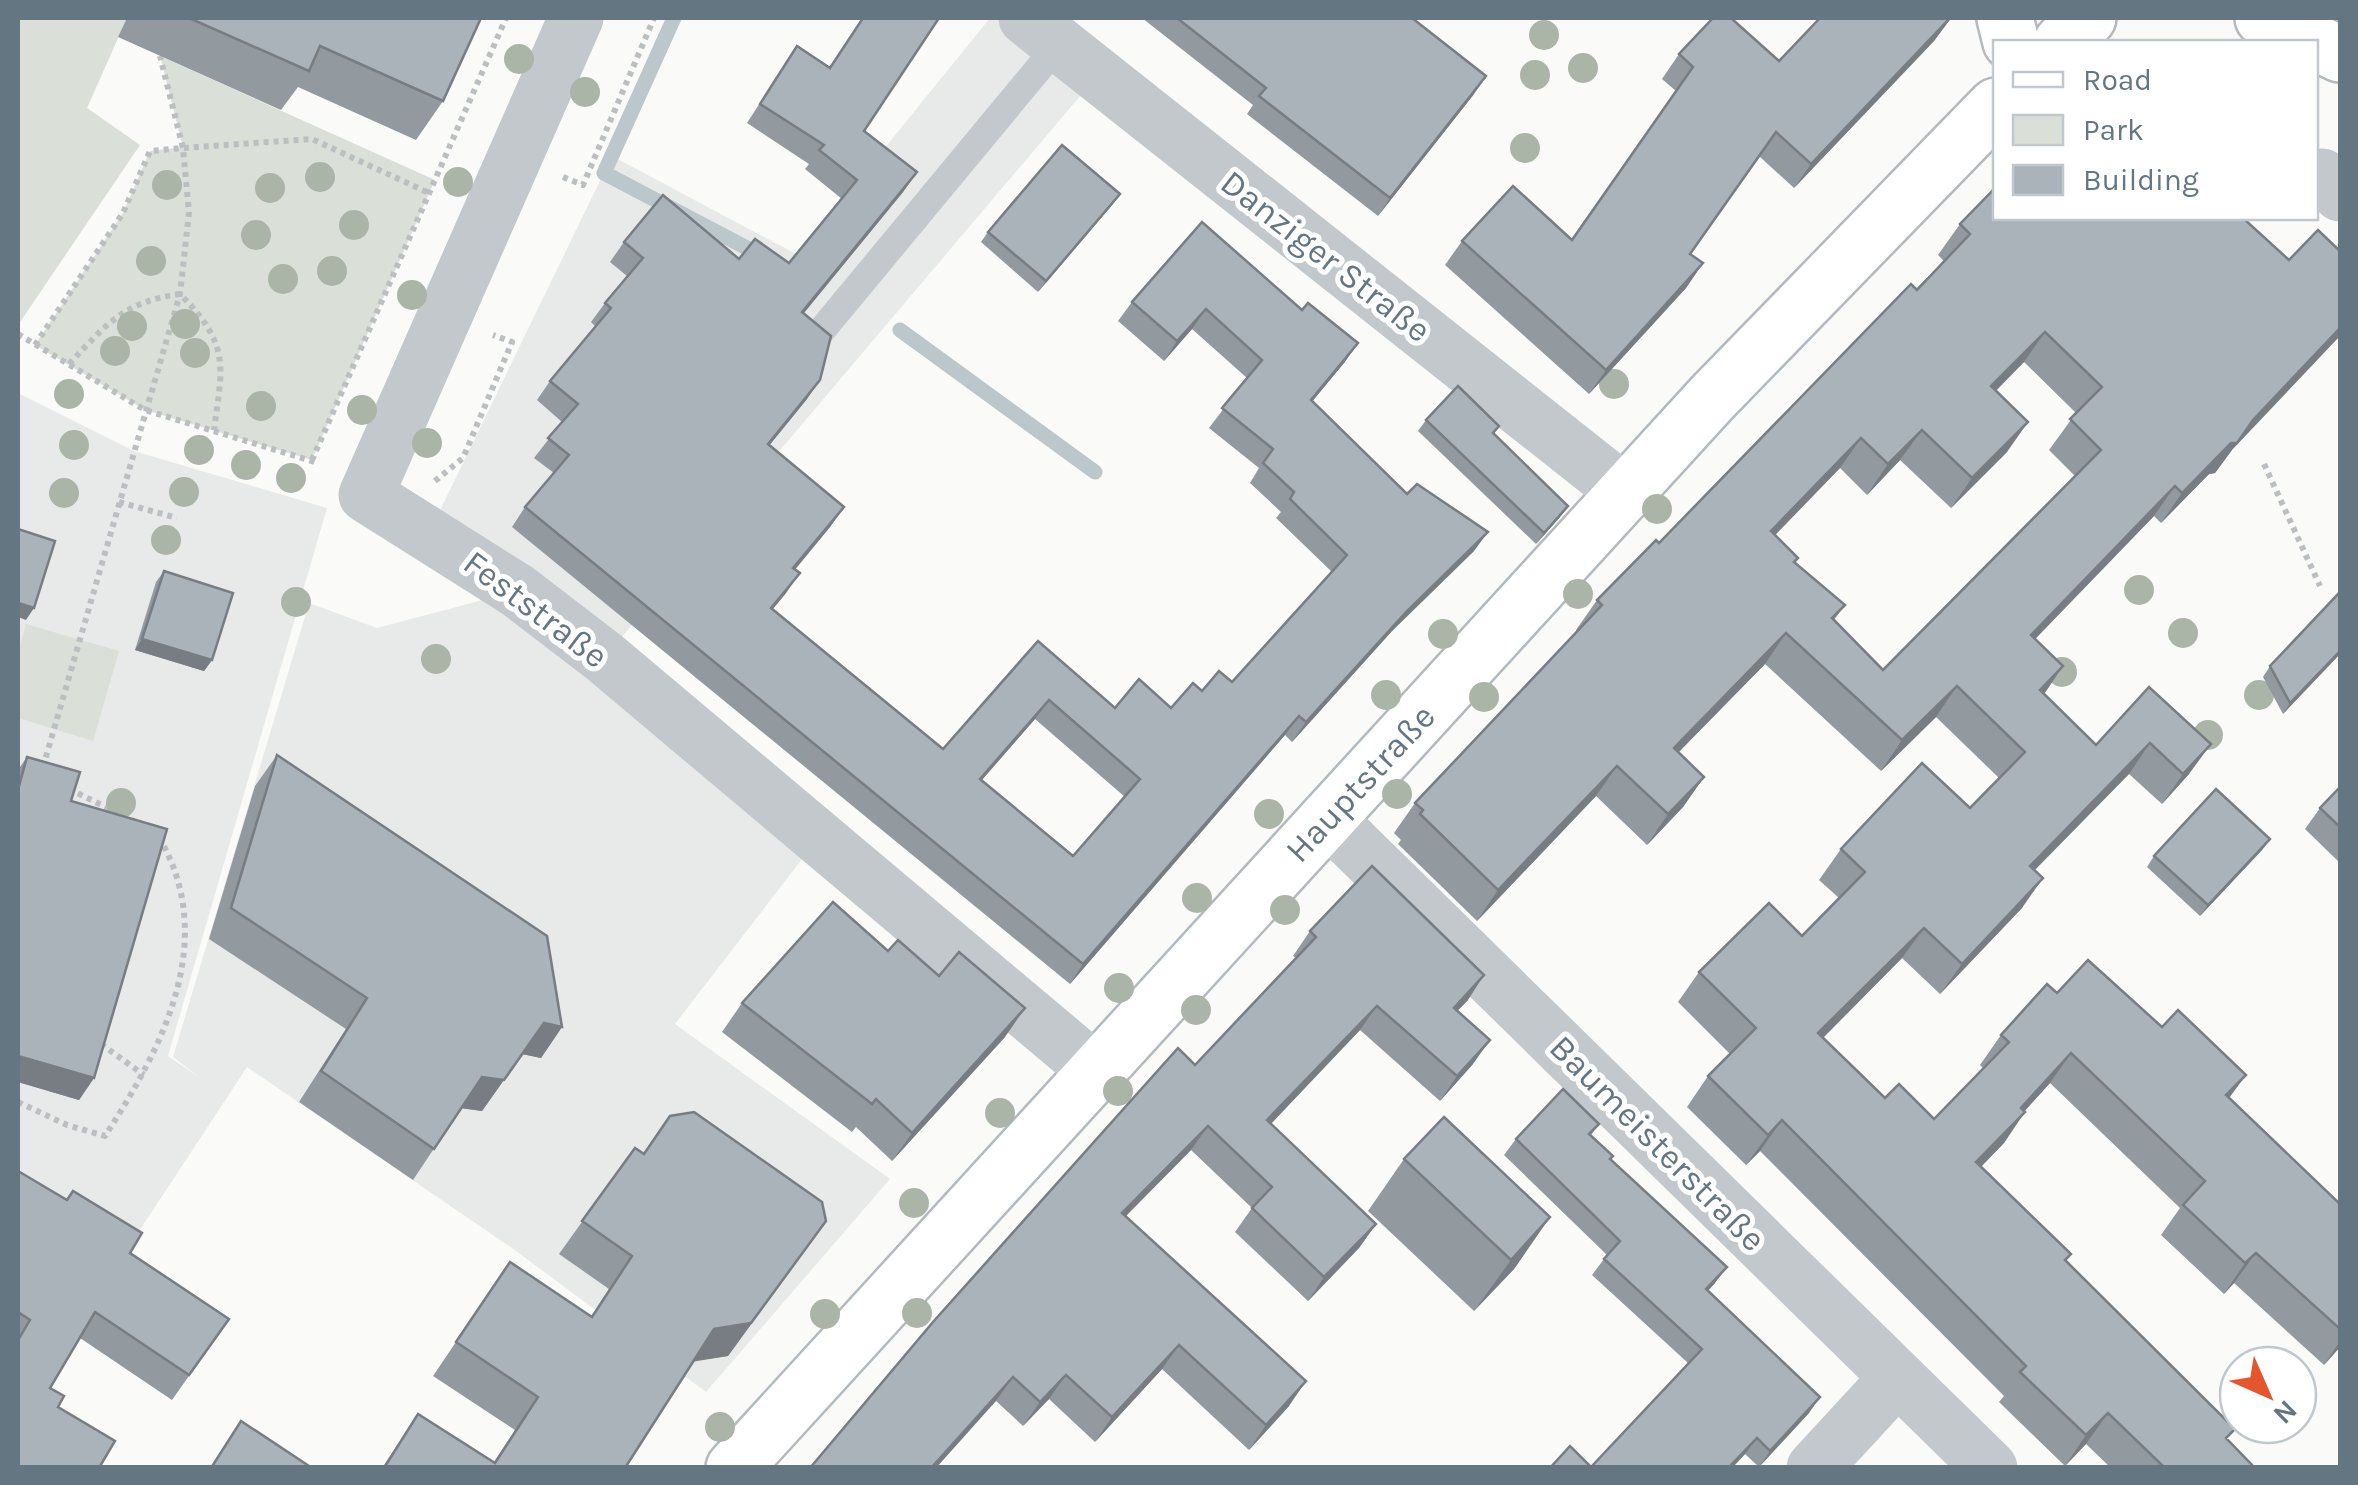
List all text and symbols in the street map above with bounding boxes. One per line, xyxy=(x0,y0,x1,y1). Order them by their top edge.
legend xyxy=(1993,40,2318,220)
text: Road xyxy=(2083,62,2152,98)
text: Park xyxy=(2083,112,2144,148)
street label: Danziger Straße xyxy=(1213,162,1439,351)
text: Building xyxy=(2083,162,2199,198)
street label: Feststraße xyxy=(456,542,616,677)
street label: Hauptstraße xyxy=(1277,696,1444,871)
street label: Baumeisterstraße xyxy=(1541,1027,1774,1260)
north arrow xyxy=(2218,1345,2318,1445)
text: N xyxy=(2267,1394,2304,1431)

